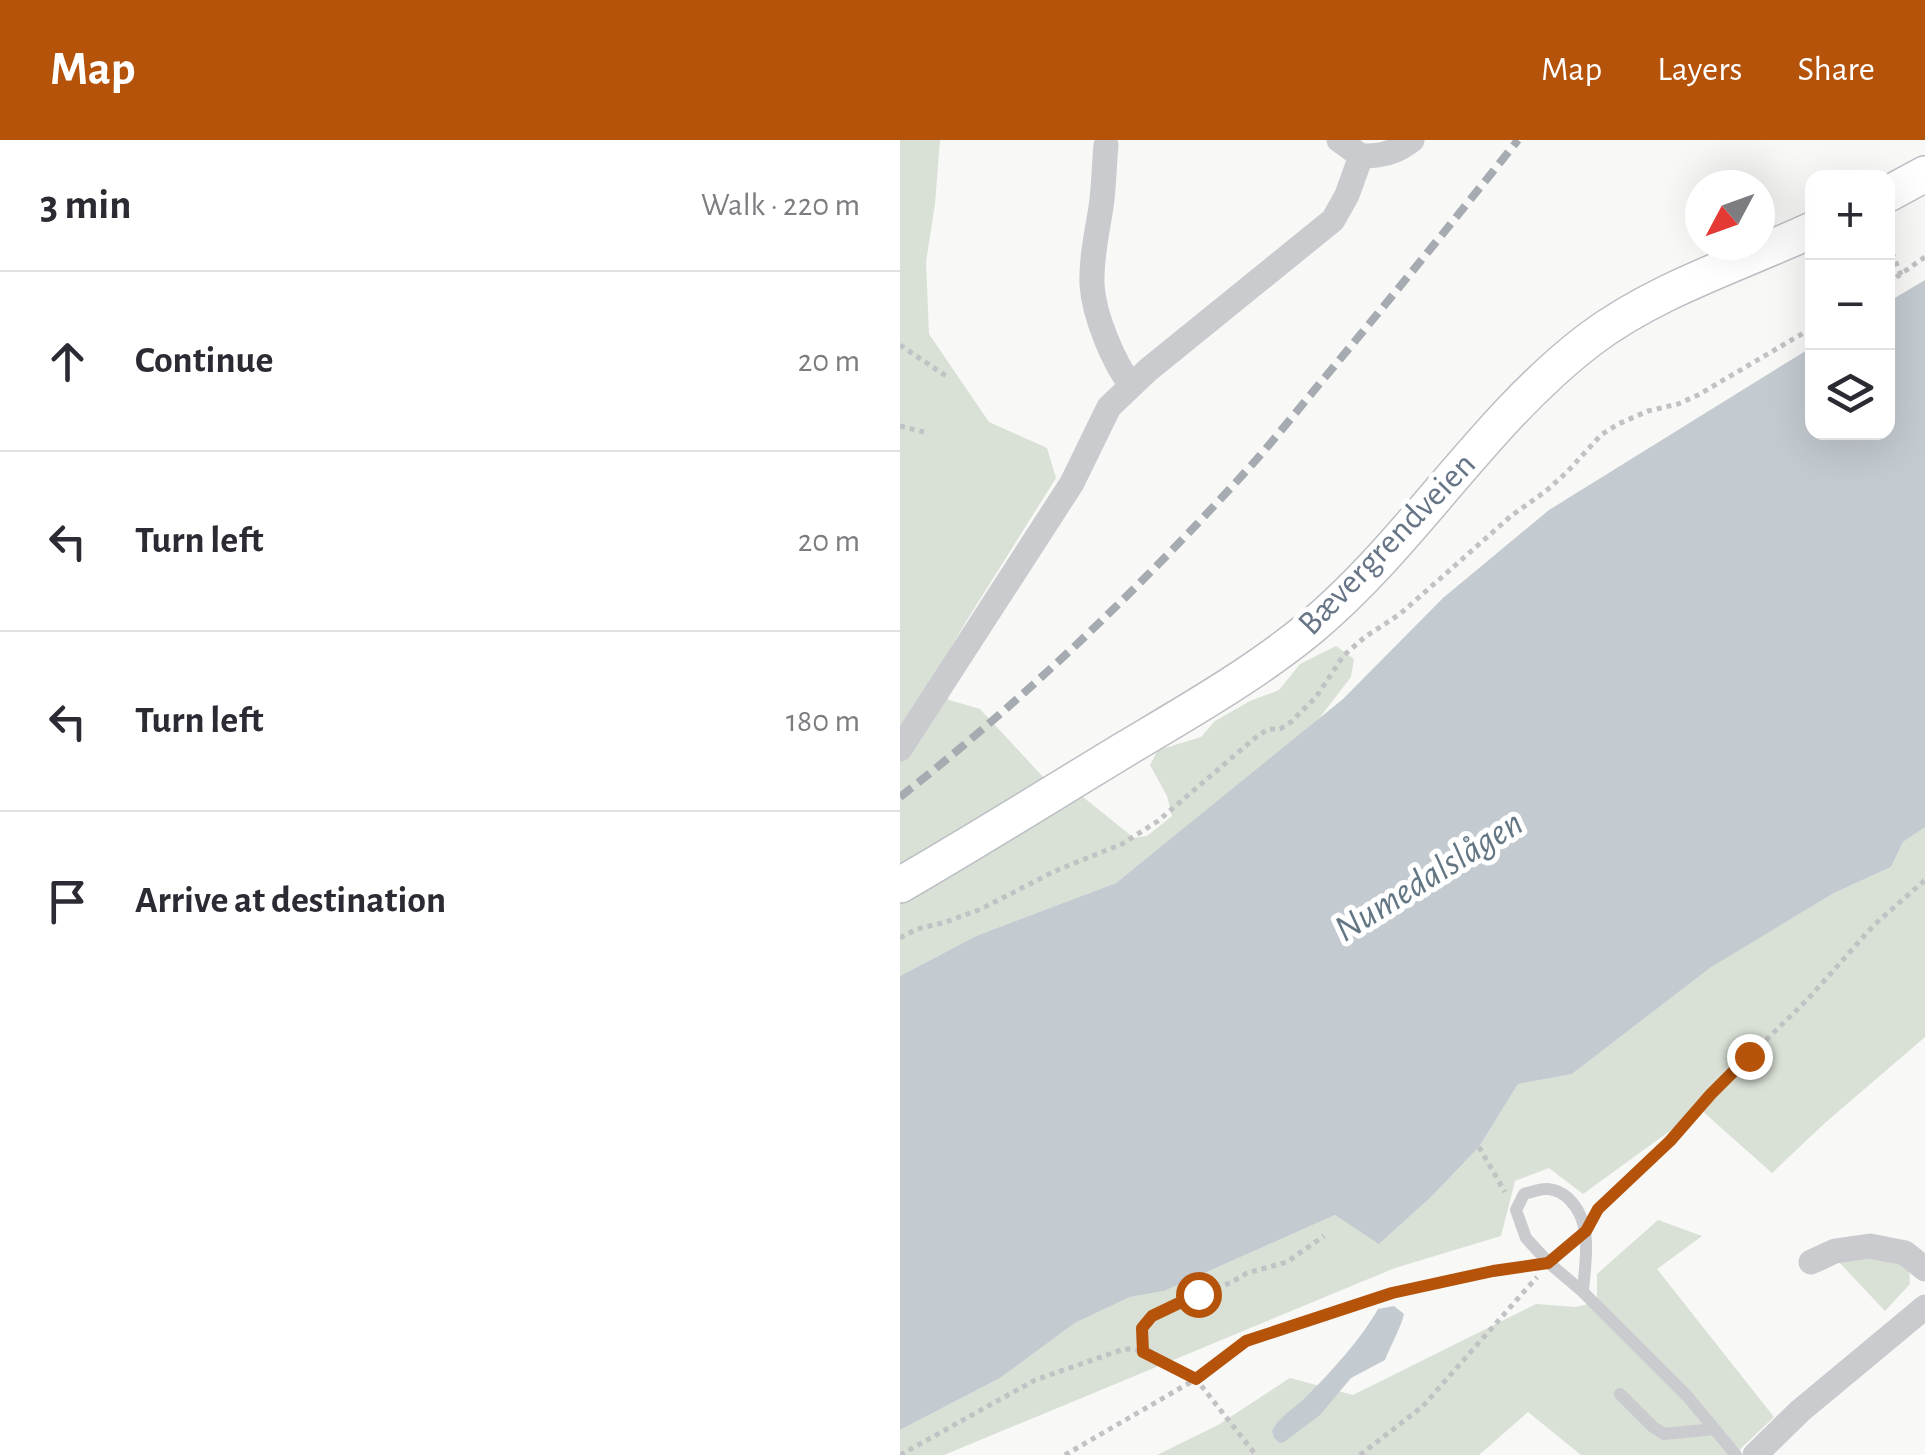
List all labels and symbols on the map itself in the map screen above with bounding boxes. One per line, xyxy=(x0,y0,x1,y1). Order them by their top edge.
north arrow xyxy=(1685,170,1775,260)
street label: Bævergrendveien xyxy=(1292,446,1482,642)
water label: Numedalslågen xyxy=(1328,804,1530,949)
route end xyxy=(1727,1034,1773,1080)
route start xyxy=(1176,1272,1222,1318)

